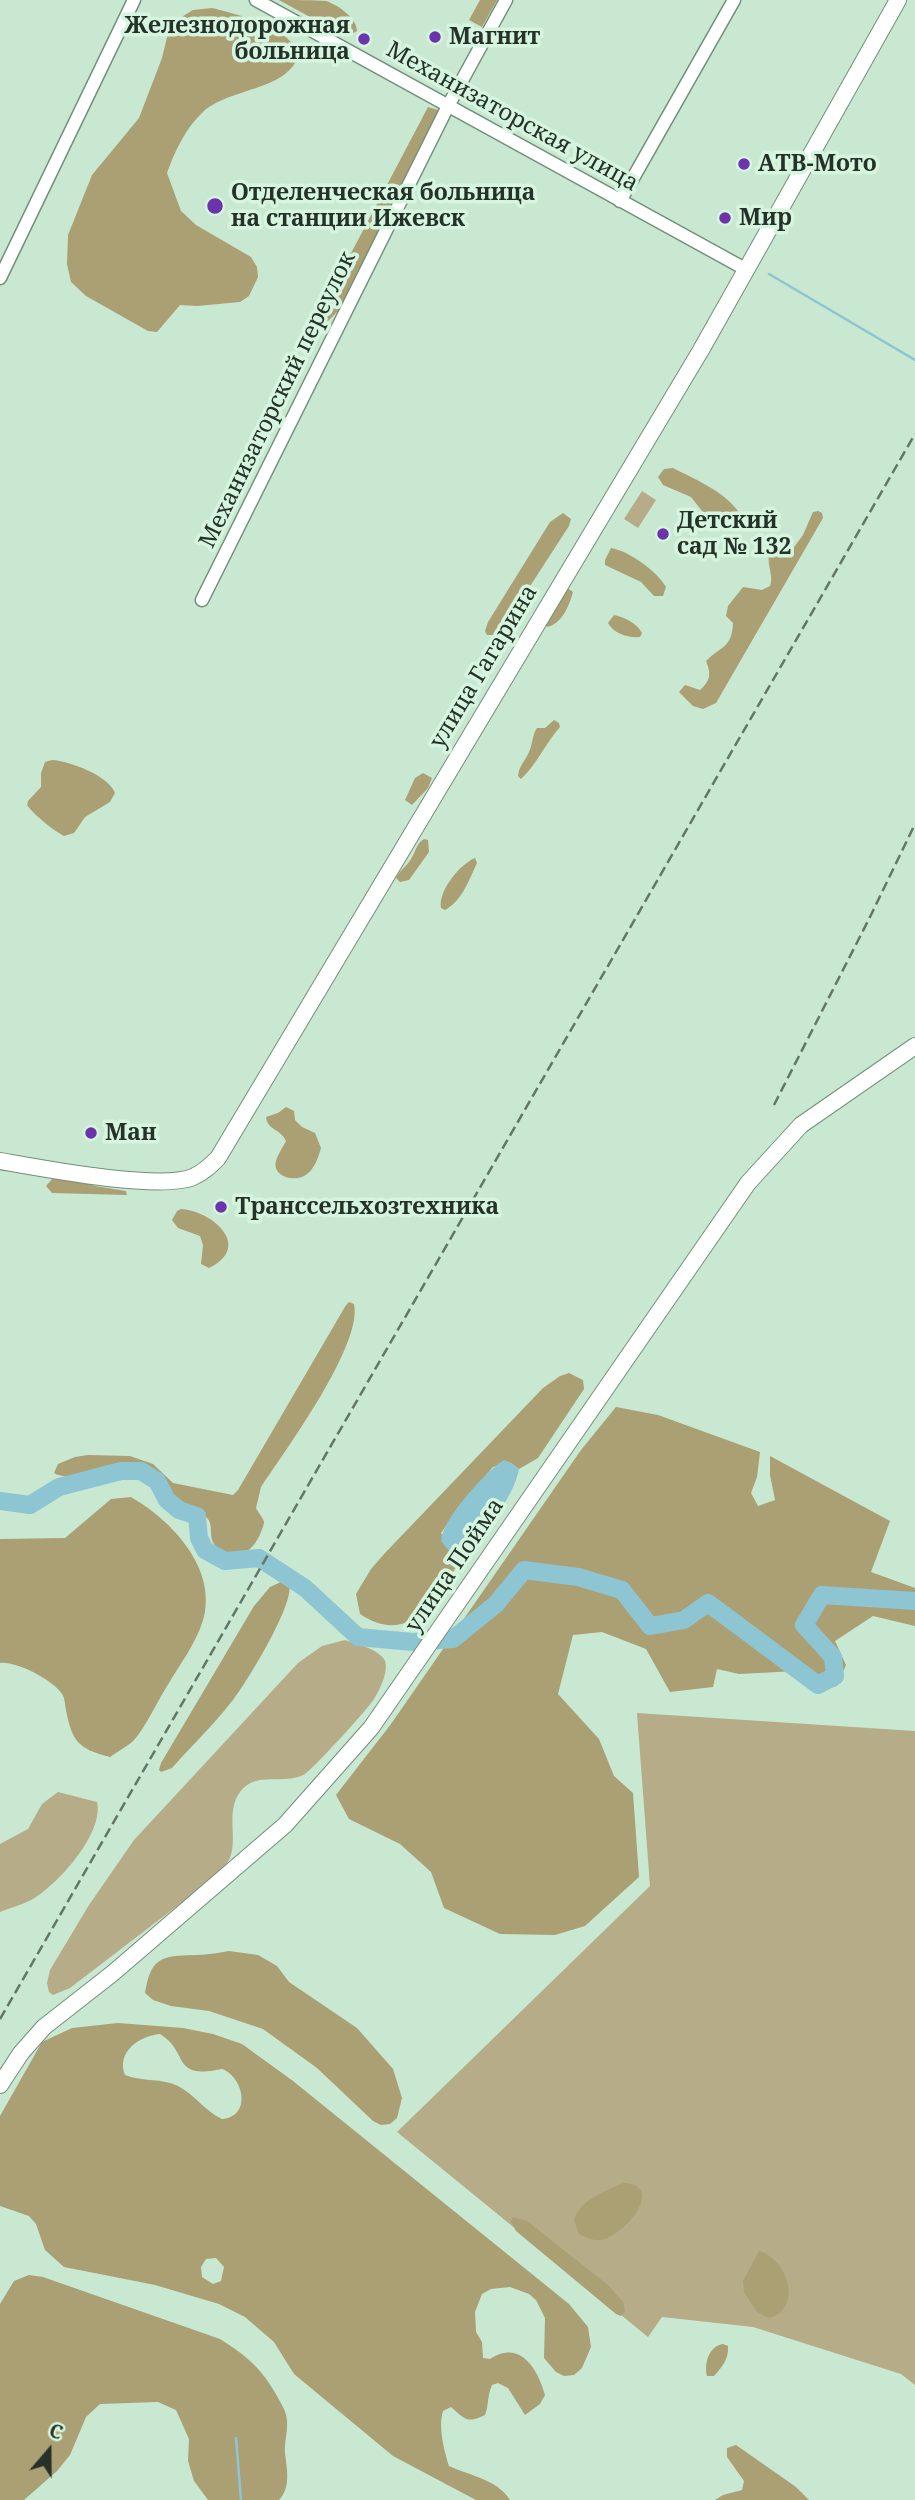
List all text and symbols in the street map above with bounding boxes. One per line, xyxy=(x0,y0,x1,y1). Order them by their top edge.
place label: Железнодорожная больница xyxy=(124,12,350,66)
place label: Магнит xyxy=(449,23,540,51)
marker: Магнит xyxy=(427,29,443,45)
marker: Железнодорожная больница xyxy=(356,31,372,47)
street label: Механизаторская улица xyxy=(381,36,643,198)
place label: АТВ-Мото xyxy=(758,150,877,178)
marker: АТВ-Мото xyxy=(736,156,752,172)
place label: Отделенческая больница на станции Ижевск xyxy=(231,179,535,233)
marker: Отделенческая больница на станции Ижевск xyxy=(205,196,225,216)
place label: Мир xyxy=(739,204,792,232)
marker: Мир xyxy=(717,210,733,226)
street label: Механизаторский переулок xyxy=(194,247,362,553)
place label: Детский сад № 132 xyxy=(677,507,792,561)
marker: Детский сад № 132 xyxy=(655,526,671,542)
street label: улица Гагарина xyxy=(424,580,544,754)
place label: Ман xyxy=(105,1119,156,1147)
marker: Ман xyxy=(83,1125,99,1141)
place label: Транссельхозтехника xyxy=(235,1193,499,1221)
marker: Транссельхозтехника xyxy=(213,1199,229,1215)
street label: улица Пойма xyxy=(400,1494,510,1638)
north arrow xyxy=(14,2416,84,2486)
text: С xyxy=(46,2417,67,2446)

